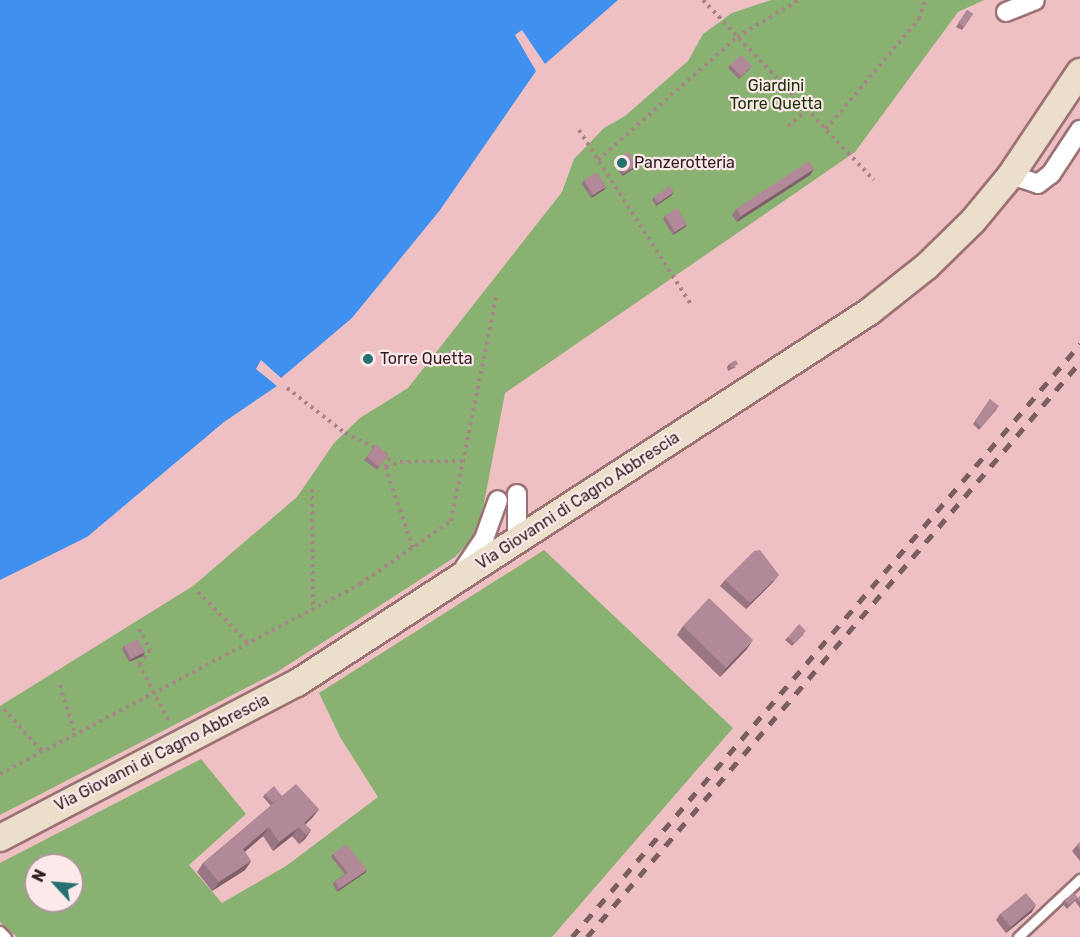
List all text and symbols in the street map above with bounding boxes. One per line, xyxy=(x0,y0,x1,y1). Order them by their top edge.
park label: Giardini Torre Quetta xyxy=(730,76,822,114)
place label: Panzerotteria xyxy=(634,153,735,173)
marker: Panzerotteria xyxy=(615,156,629,170)
place label: Torre Quetta xyxy=(380,349,473,369)
marker: Torre Quetta xyxy=(361,352,375,366)
street label: Via Giovanni di Cagno Abbrescia xyxy=(473,428,683,574)
street label: Via Giovanni di Cagno Abbrescia xyxy=(51,690,273,816)
north arrow xyxy=(24,853,84,913)
text: N xyxy=(28,866,50,885)

